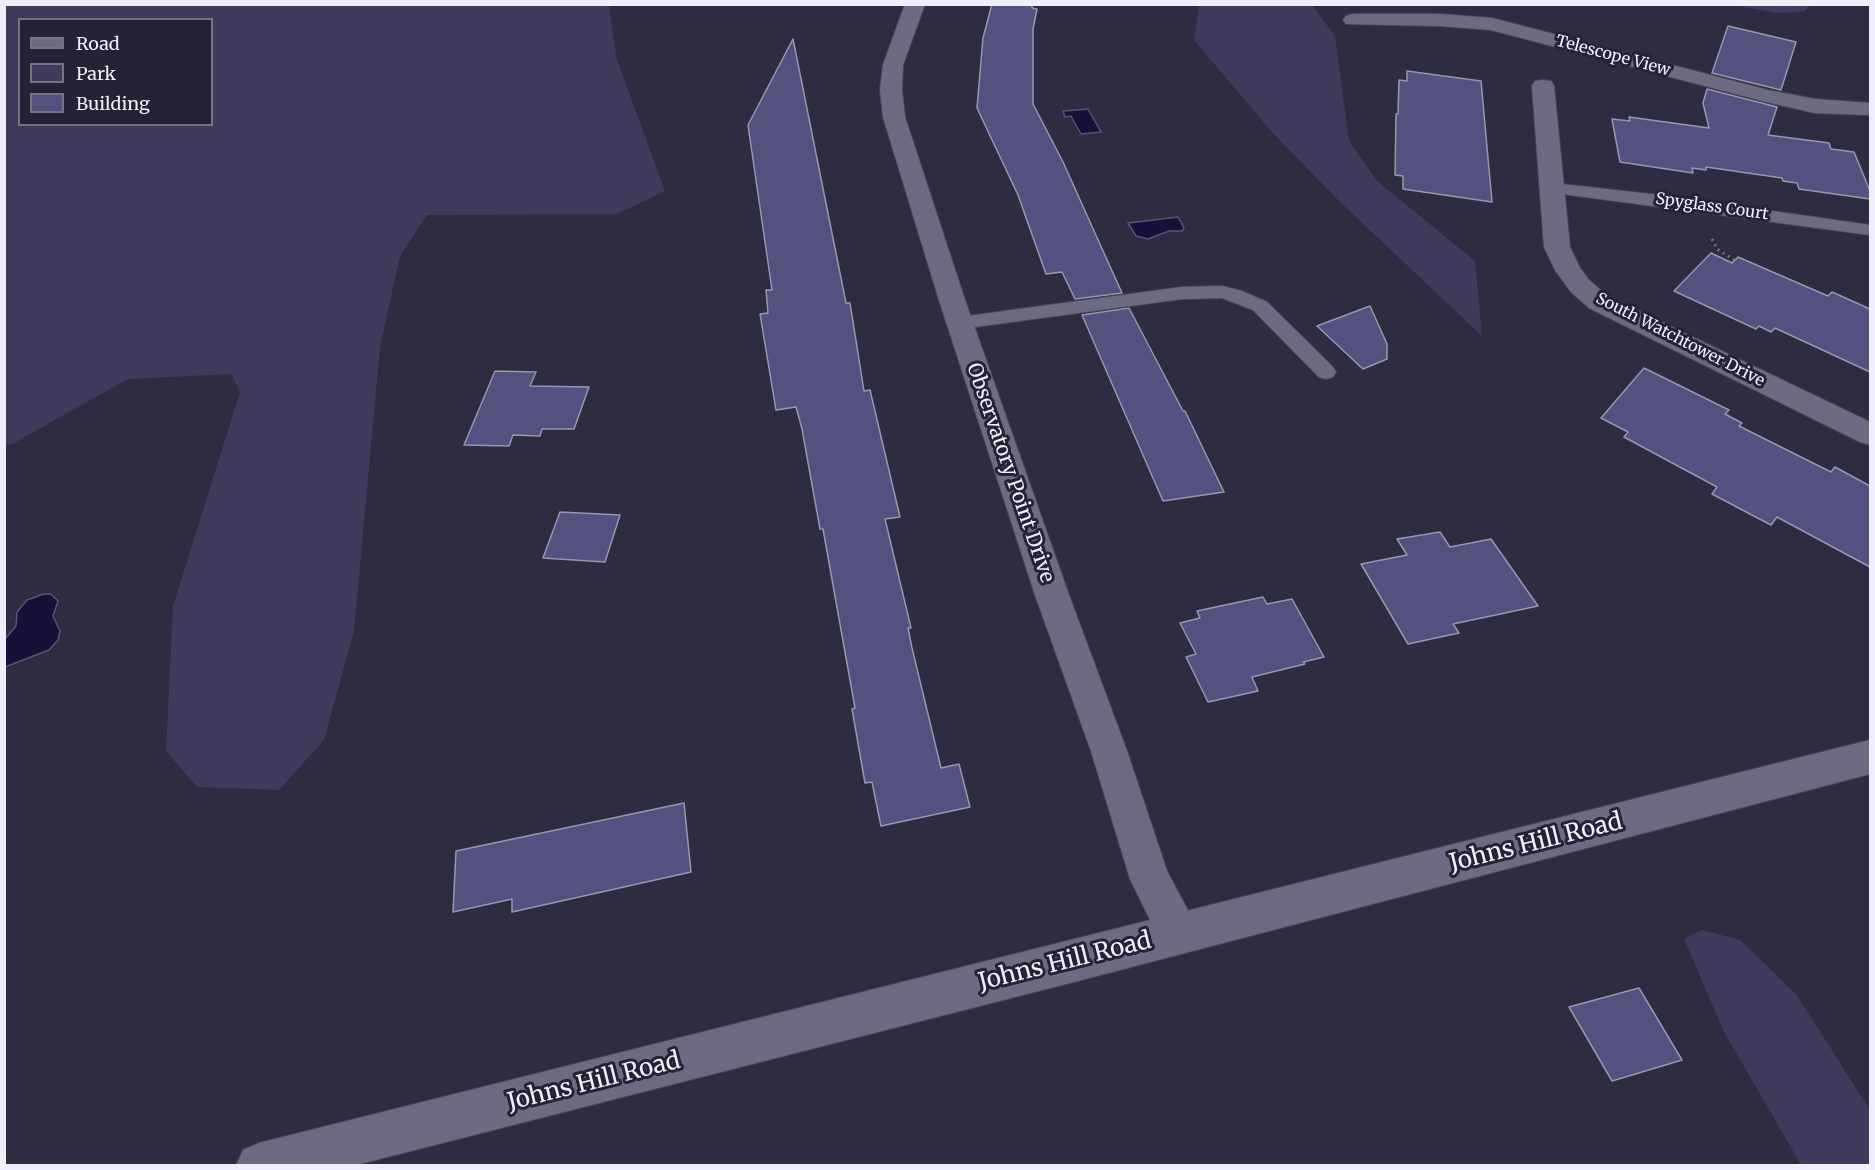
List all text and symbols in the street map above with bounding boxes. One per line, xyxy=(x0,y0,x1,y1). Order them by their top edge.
legend xyxy=(18,18,213,126)
text: Road xyxy=(76,32,120,55)
street label: Telescope View xyxy=(1554,32,1672,80)
text: Park xyxy=(76,62,116,85)
text: Building xyxy=(76,92,150,115)
street label: Spyglass Court xyxy=(1654,190,1770,224)
street label: South Watchtower Drive xyxy=(1592,289,1768,391)
street label: Observatory Point Drive xyxy=(961,360,1059,586)
street label: Johns Hill Road xyxy=(1447,808,1625,878)
street label: Johns Hill Road xyxy=(976,927,1154,997)
street label: Johns Hill Road xyxy=(505,1047,683,1117)

